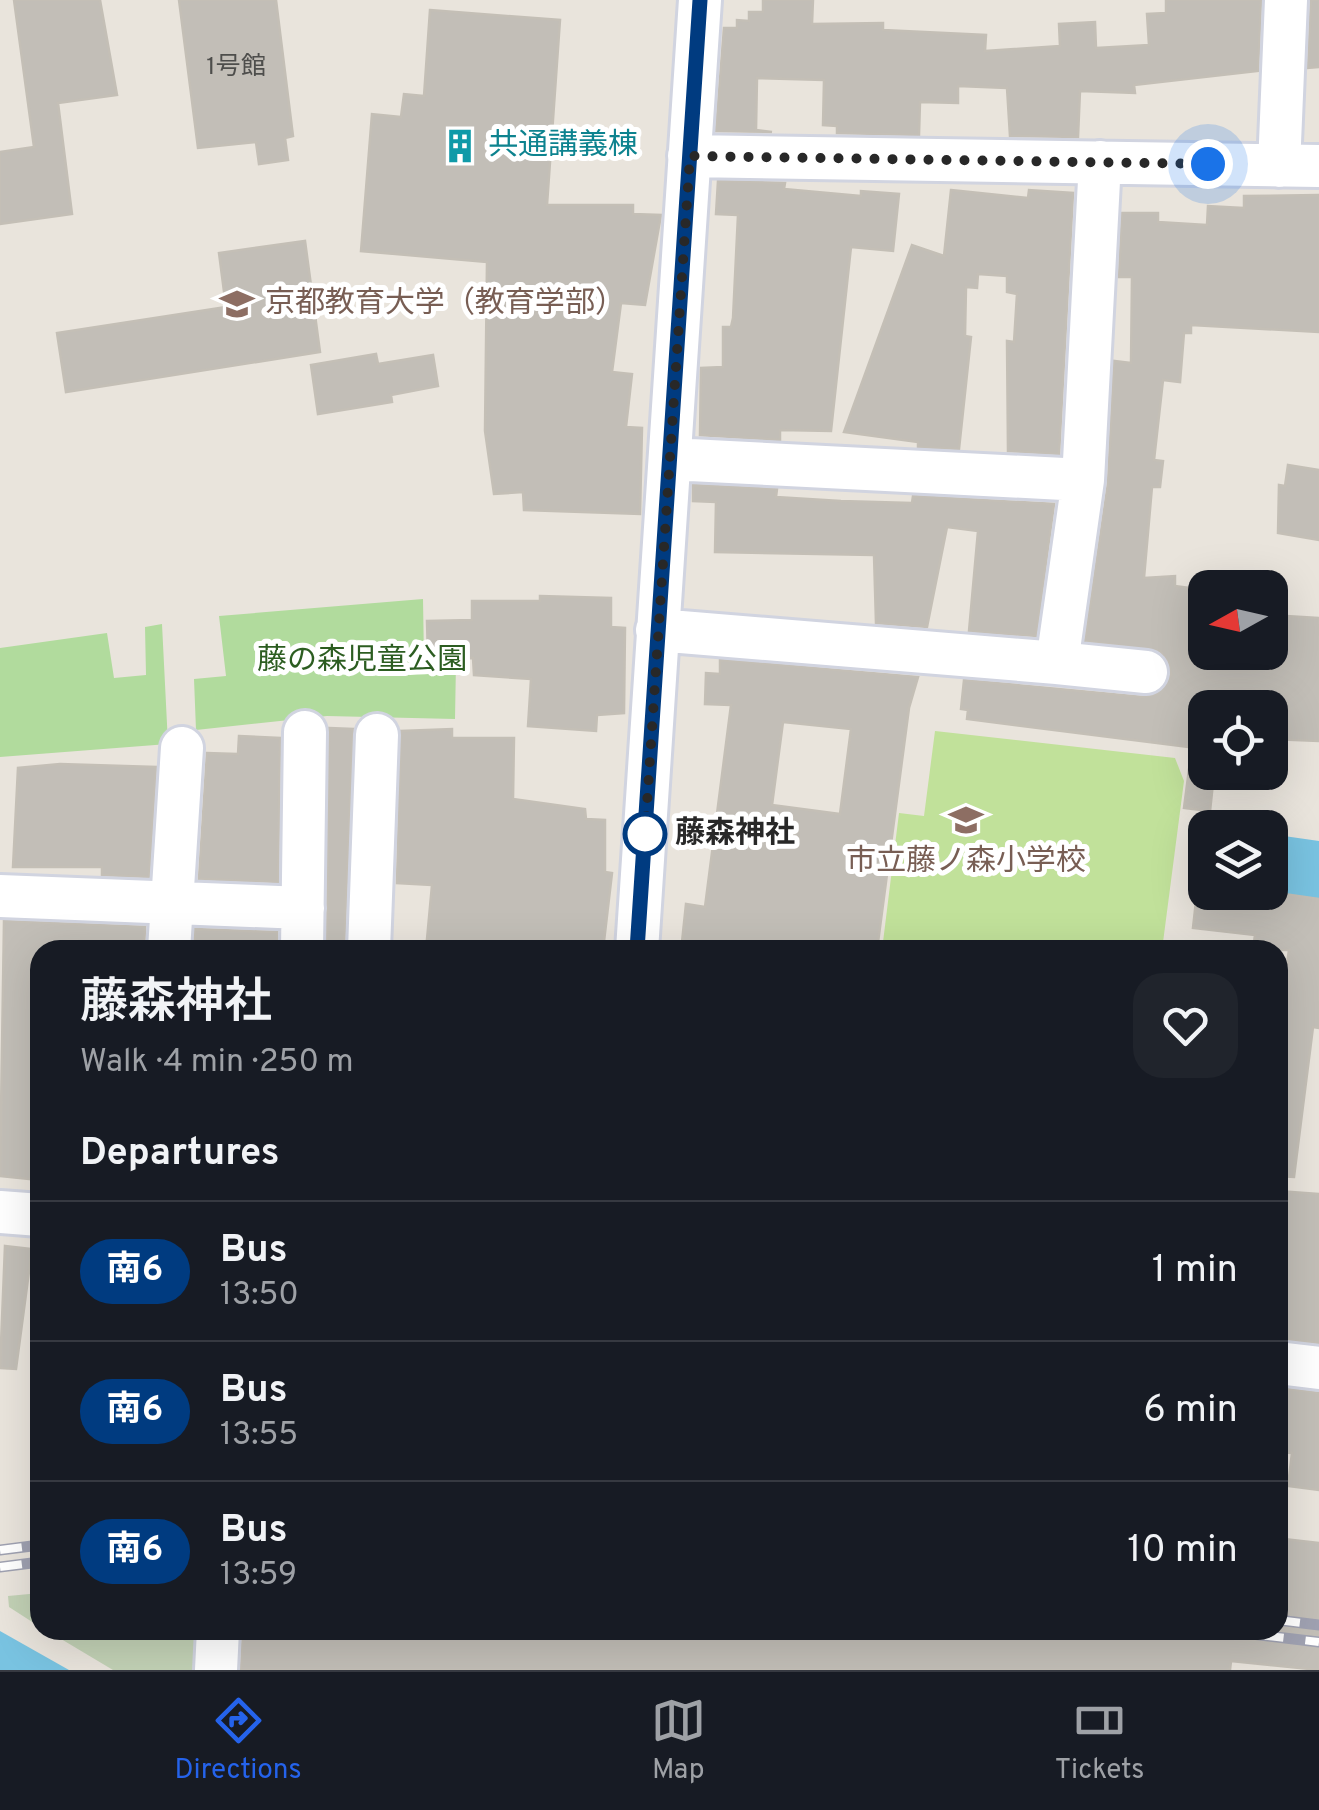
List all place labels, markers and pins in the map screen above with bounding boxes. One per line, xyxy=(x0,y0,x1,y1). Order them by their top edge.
building icon: 共通講義棟 xyxy=(441,127,479,165)
place label: 共通講義棟 xyxy=(488,128,638,165)
school or university icon: 京都教育大学（教育学部） xyxy=(218,285,256,323)
place label: 京都教育大学（教育学部） xyxy=(265,286,625,323)
school or university icon: 市立藤ノ森小学校 xyxy=(947,801,985,839)
marker: 藤森神社 xyxy=(624,813,666,855)
place label: 藤森神社 xyxy=(675,816,795,853)
place label: 市立藤ノ森小学校 xyxy=(846,844,1086,881)

